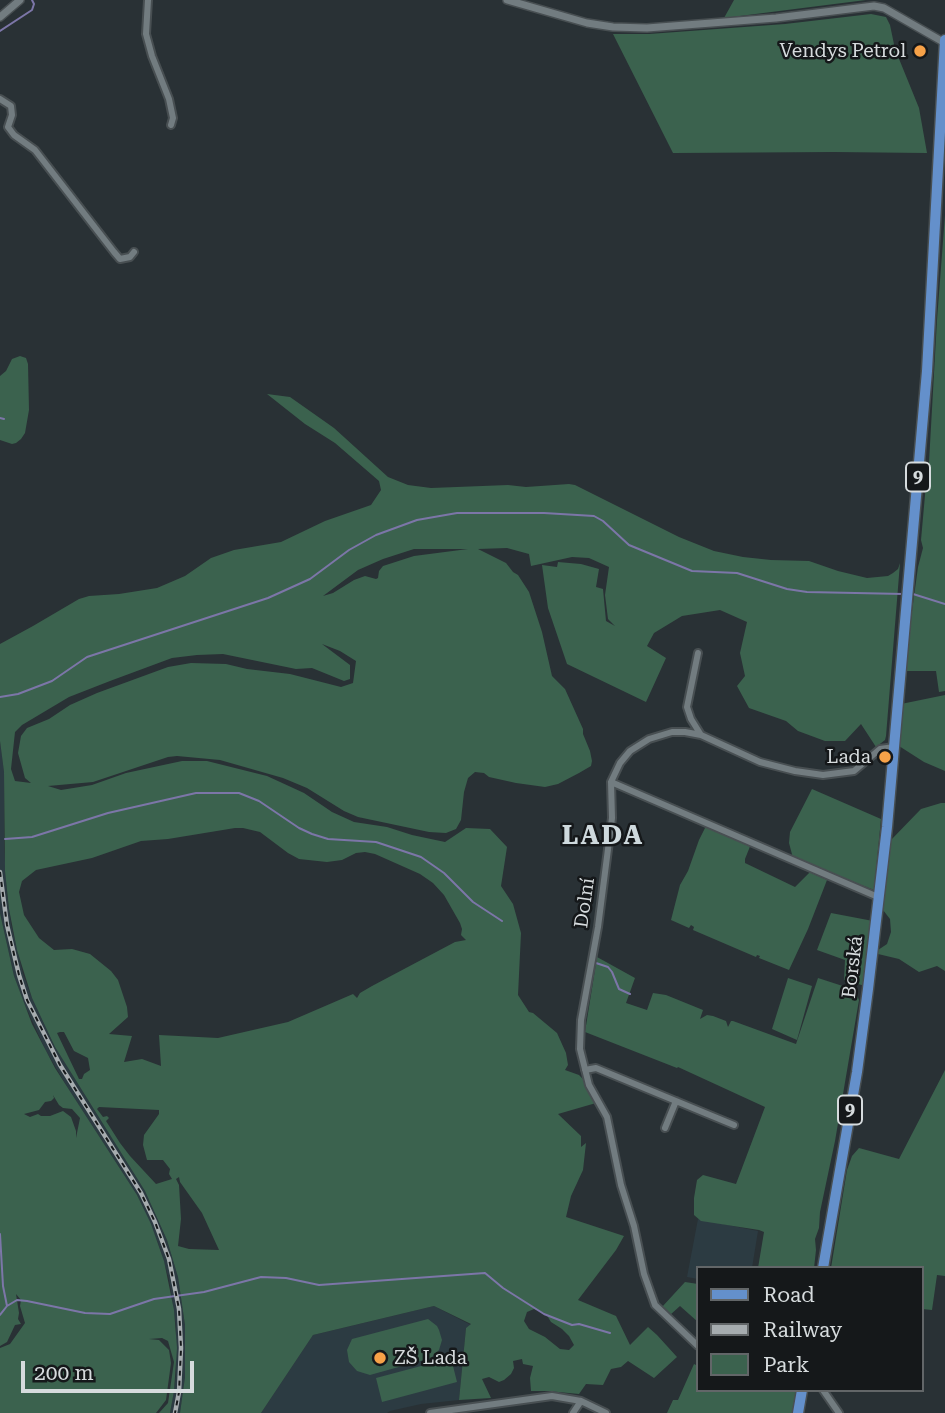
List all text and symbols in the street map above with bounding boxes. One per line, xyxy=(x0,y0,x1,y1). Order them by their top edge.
place label: Vendys Petrol xyxy=(780,40,906,62)
marker: Vendys Petrol xyxy=(912,43,928,59)
road number: 9 xyxy=(906,462,930,491)
place label: Lada xyxy=(826,746,871,768)
marker: Lada xyxy=(877,749,893,765)
district label: LADA xyxy=(562,820,644,852)
street label: Dolní xyxy=(570,876,600,930)
street label: Borská xyxy=(838,934,868,1000)
road number: 9 xyxy=(838,1096,862,1125)
legend xyxy=(696,1266,924,1392)
text: Road xyxy=(763,1283,815,1307)
text: Railway xyxy=(763,1318,842,1342)
scale bar xyxy=(24,1346,198,1390)
place label: ZŠ Lada xyxy=(394,1347,467,1369)
marker: ZŠ Lada xyxy=(372,1350,388,1366)
text: Park xyxy=(763,1353,809,1377)
text: 200 m xyxy=(34,1361,94,1385)

